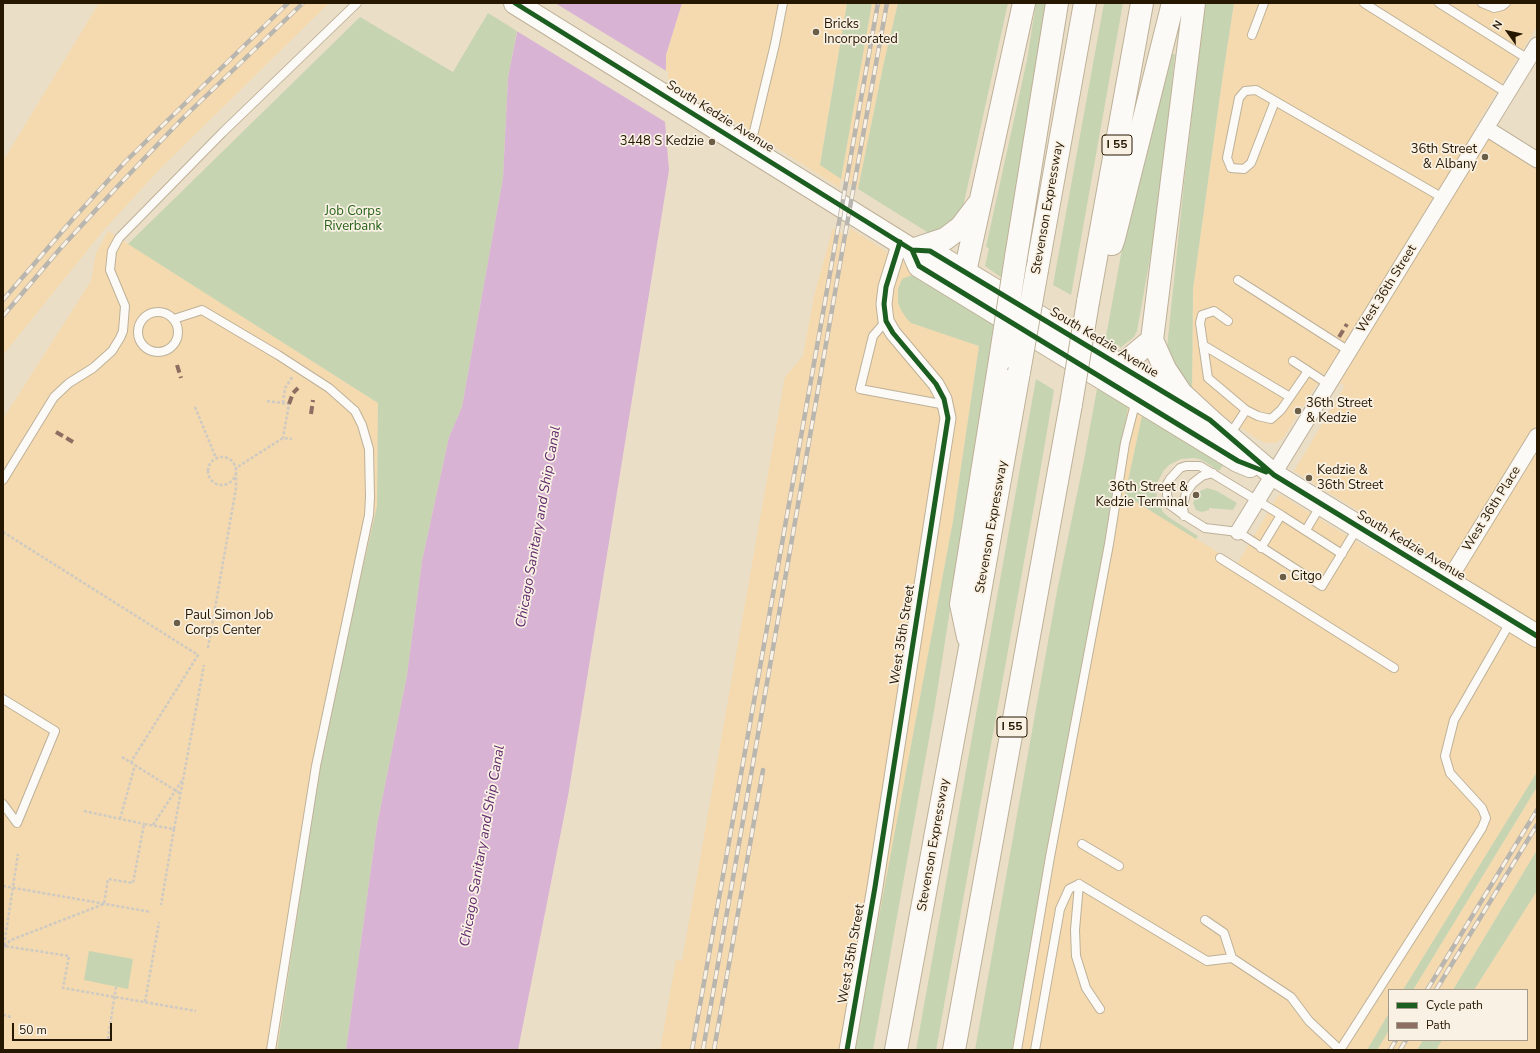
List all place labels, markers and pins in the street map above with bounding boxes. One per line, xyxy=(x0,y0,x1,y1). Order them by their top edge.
place label: Bricks Incorporated xyxy=(824,17,898,48)
marker: Bricks Incorporated xyxy=(811,27,821,37)
place label: 3448 S Kedzie xyxy=(620,134,704,150)
marker: 3448 S Kedzie xyxy=(707,137,717,147)
place label: 36th Street & Albany xyxy=(1411,142,1477,173)
marker: 36th Street & Albany xyxy=(1480,152,1490,162)
place label: 36th Street & Kedzie xyxy=(1306,396,1372,427)
marker: 36th Street & Kedzie xyxy=(1293,406,1303,416)
place label: Kedzie & 36th Street xyxy=(1317,463,1383,494)
marker: Kedzie & 36th Street xyxy=(1304,473,1314,483)
place label: 36th Street & Kedzie Terminal xyxy=(1096,480,1188,511)
marker: 36th Street & Kedzie Terminal xyxy=(1191,490,1201,500)
place label: Citgo xyxy=(1291,569,1322,585)
marker: Citgo xyxy=(1278,572,1288,582)
place label: Paul Simon Job Corps Center xyxy=(185,608,273,639)
marker: Paul Simon Job Corps Center xyxy=(172,618,182,628)

